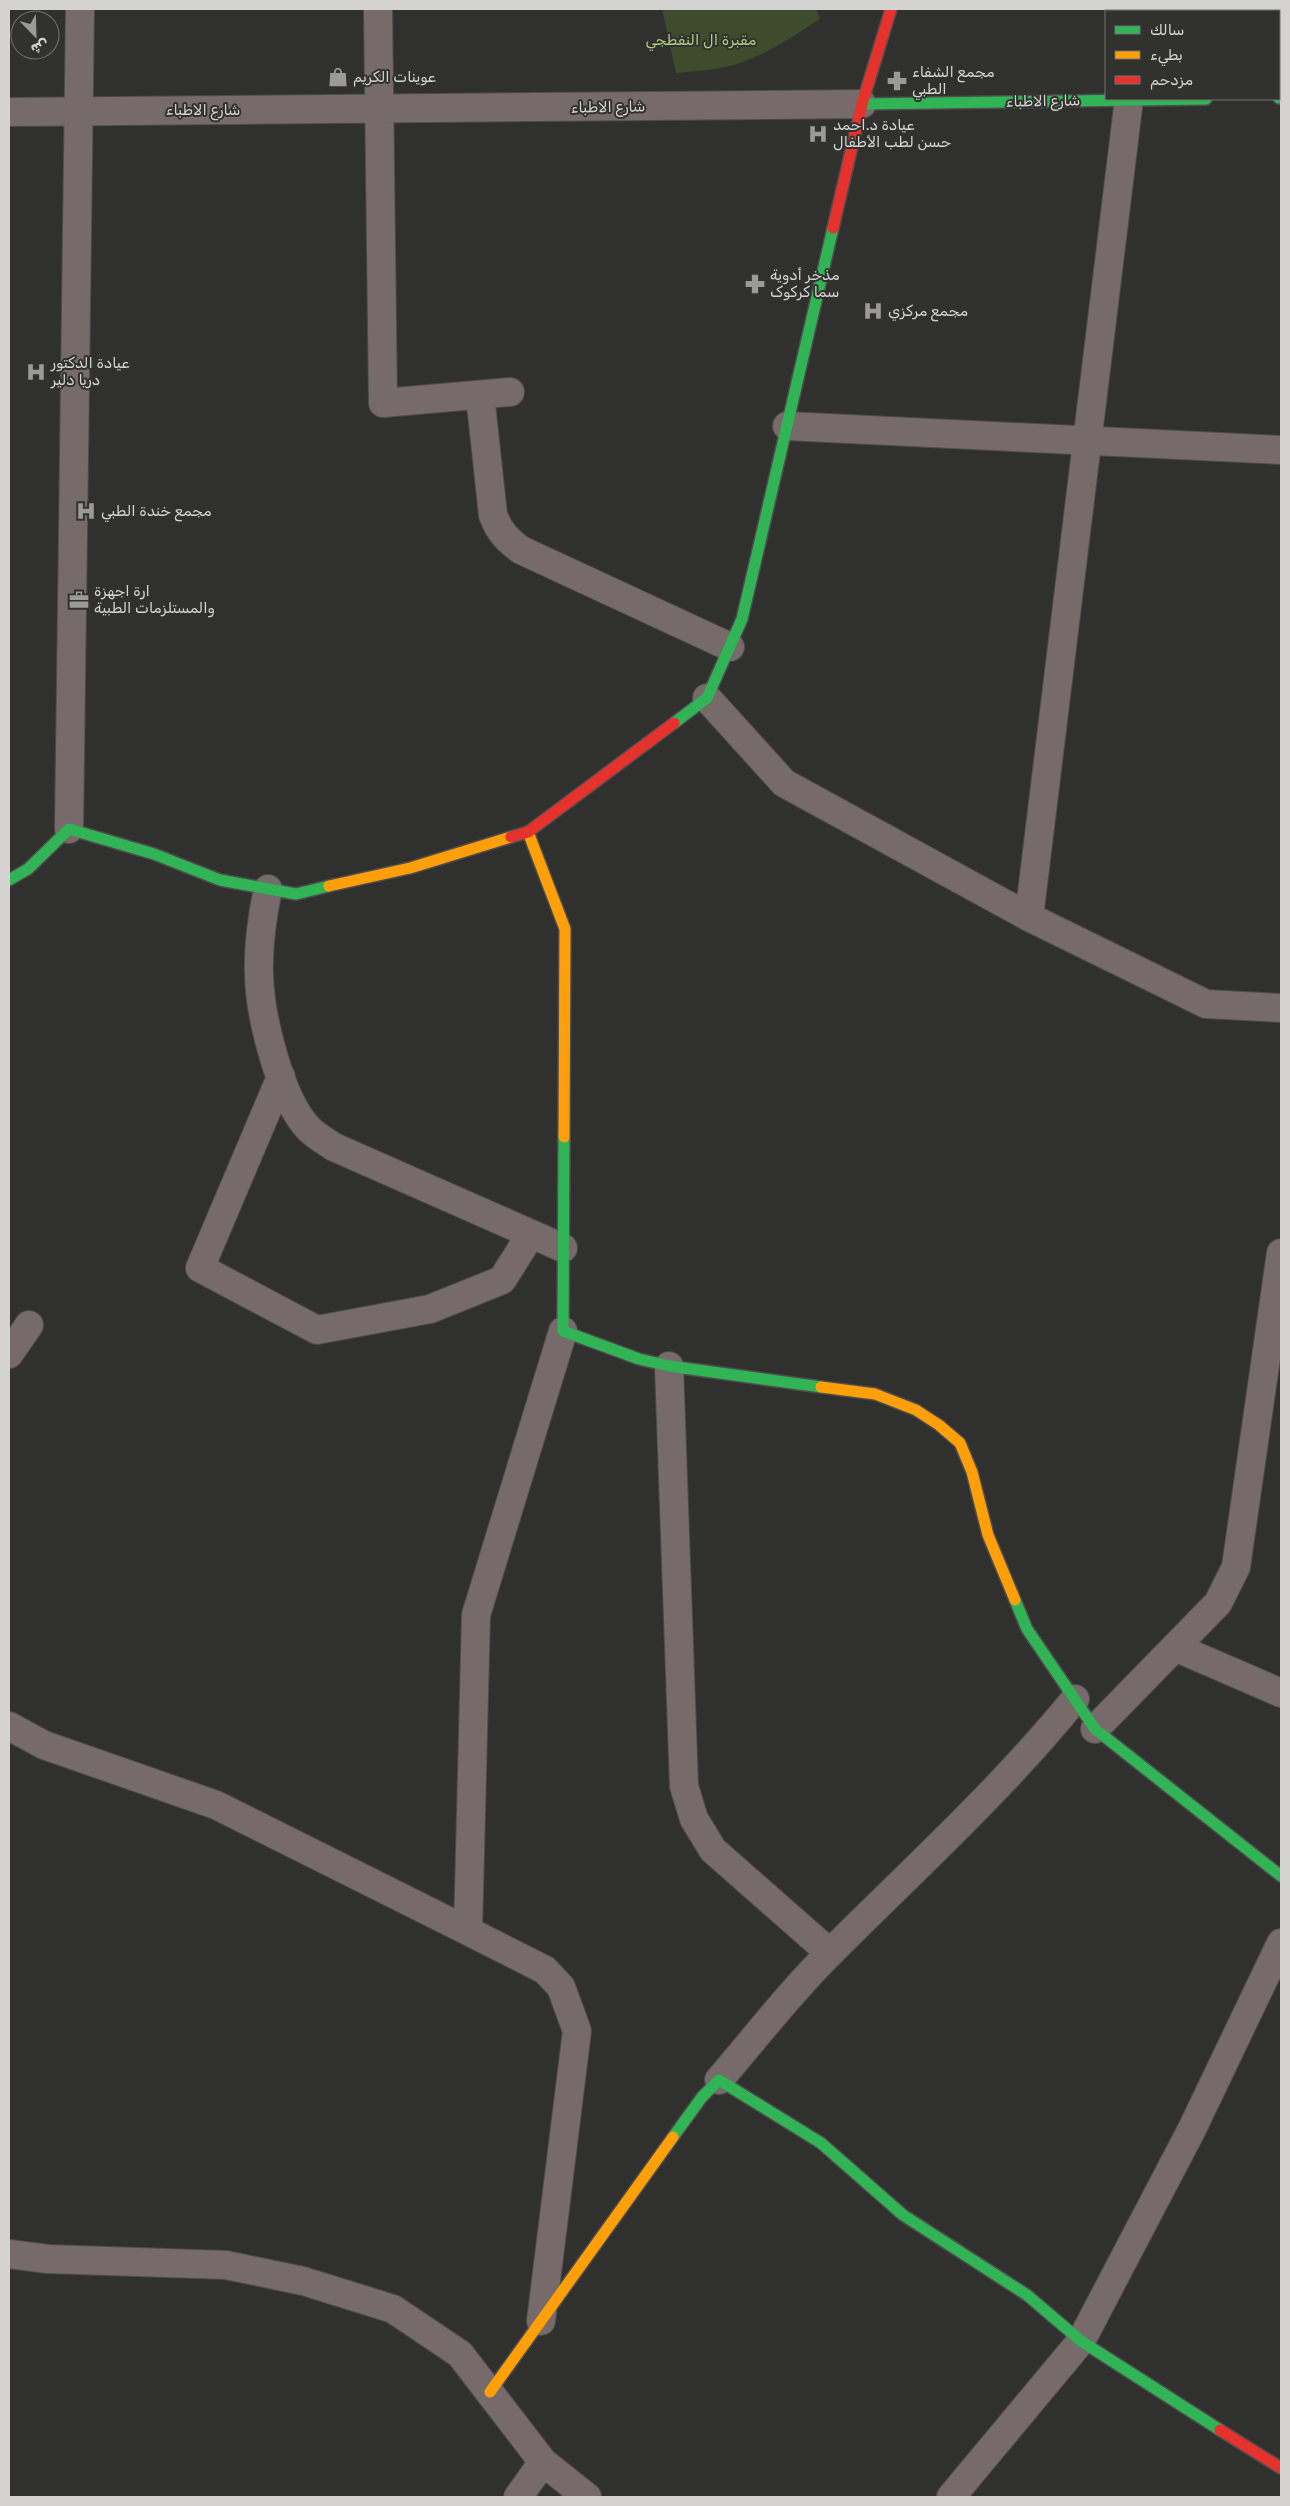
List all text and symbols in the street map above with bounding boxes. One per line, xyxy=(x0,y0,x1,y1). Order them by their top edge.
north arrow xyxy=(10,10,60,60)
legend xyxy=(1105,10,1280,100)
text: سالك xyxy=(1150,21,1185,39)
park label: مقبرة ال النفطجي xyxy=(646,31,756,52)
text: ش xyxy=(28,35,51,58)
text: بطيء xyxy=(1150,46,1183,67)
place label: مجمع الشفاء الطبي xyxy=(912,63,995,101)
shop icon: عوينات الكريم xyxy=(327,66,349,88)
place label: عوينات الكريم xyxy=(353,68,436,87)
pharmacy icon: مجمع الشفاء الطبي xyxy=(886,70,908,92)
text: مزدحم xyxy=(1150,71,1193,90)
street label: شارع الاطباء xyxy=(1006,91,1081,113)
street label: شارع الاطباء xyxy=(571,97,646,119)
street label: شارع الاطباء xyxy=(166,101,240,121)
place label: عيادة د.احمد حسن لطب الأطفال xyxy=(833,116,951,151)
hospital icon: عيادة د.احمد حسن لطب الأطفال xyxy=(807,123,829,145)
place label: مذخر أدویة سما کرکوک xyxy=(770,266,839,301)
pharmacy icon: مذخر أدویة سما کرکوک xyxy=(744,273,766,295)
hospital icon: مجمع مركزي xyxy=(862,300,884,322)
place label: مجمع مركزي xyxy=(888,302,968,322)
place label: عيادة الدكتور دريا دلير xyxy=(50,354,130,389)
hospital icon: عيادة الدكتور دريا دلير xyxy=(25,361,47,383)
hospital icon: مجمع خندة الطبي xyxy=(75,500,97,522)
place label: مجمع خندة الطبي xyxy=(101,502,212,523)
place label: ارة اجهزة والمستلزمات الطبية xyxy=(94,582,215,618)
office icon: ارة اجهزة والمستلزمات الطبية xyxy=(68,589,90,611)

